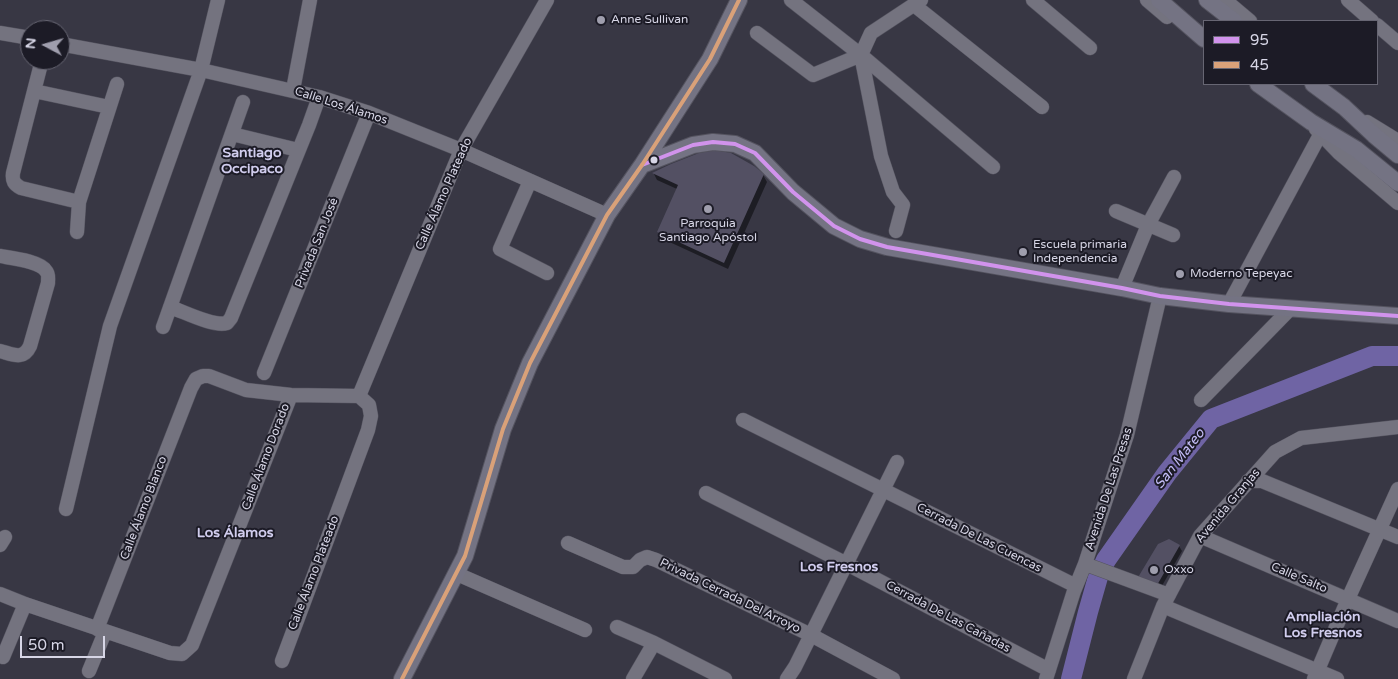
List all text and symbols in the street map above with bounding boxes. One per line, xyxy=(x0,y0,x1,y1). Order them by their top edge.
place label: Anne Sullivan xyxy=(611,13,688,27)
marker: Anne Sullivan xyxy=(595,14,607,26)
north arrow xyxy=(20,20,70,70)
legend xyxy=(1203,20,1378,85)
text: 95 xyxy=(1250,31,1269,49)
text: N xyxy=(22,37,40,50)
text: 45 xyxy=(1250,56,1269,74)
street label: Calle Los Álamos xyxy=(293,84,389,128)
street label: Calle Álamo Plateado xyxy=(413,136,475,252)
district label: Santiago Occipaco xyxy=(221,145,283,178)
unlabelled marker xyxy=(649,155,659,165)
street label: Privada San José xyxy=(292,196,342,290)
marker: Parroquia Santiago Apóstol xyxy=(702,203,714,215)
place label: Parroquia Santiago Apóstol xyxy=(659,217,757,245)
place label: Escuela primaria Independencia xyxy=(1033,238,1127,266)
marker: Escuela primaria Independencia xyxy=(1017,246,1029,258)
place label: Moderno Tepeyac xyxy=(1190,267,1293,281)
marker: Moderno Tepeyac xyxy=(1174,268,1186,280)
street label: Calle Álamo Dorado xyxy=(239,402,293,512)
street label: Avenida De Las Presas xyxy=(1082,426,1136,552)
water label: San Mateo xyxy=(1151,426,1209,492)
street label: Calle Álamo Blanco xyxy=(118,454,170,562)
street label: Avenida Granjas xyxy=(1193,466,1263,546)
street label: Cerrada De Las Cuencas xyxy=(914,500,1044,576)
street label: Calle Álamo Plateado xyxy=(286,514,342,632)
district label: Los Álamos xyxy=(197,525,273,541)
street label: Privada Cerrada Del Arroyo xyxy=(657,556,803,636)
district label: Los Fresnos xyxy=(800,559,878,575)
street label: Calle Salto xyxy=(1269,560,1329,596)
place label: Oxxo xyxy=(1164,563,1194,577)
marker: Oxxo xyxy=(1148,564,1160,576)
street label: Cerrada De Las Cañadas xyxy=(883,578,1013,656)
district label: Ampliación Los Fresnos xyxy=(1284,609,1362,642)
scale bar xyxy=(22,626,108,658)
text: 50 m xyxy=(28,636,65,654)

